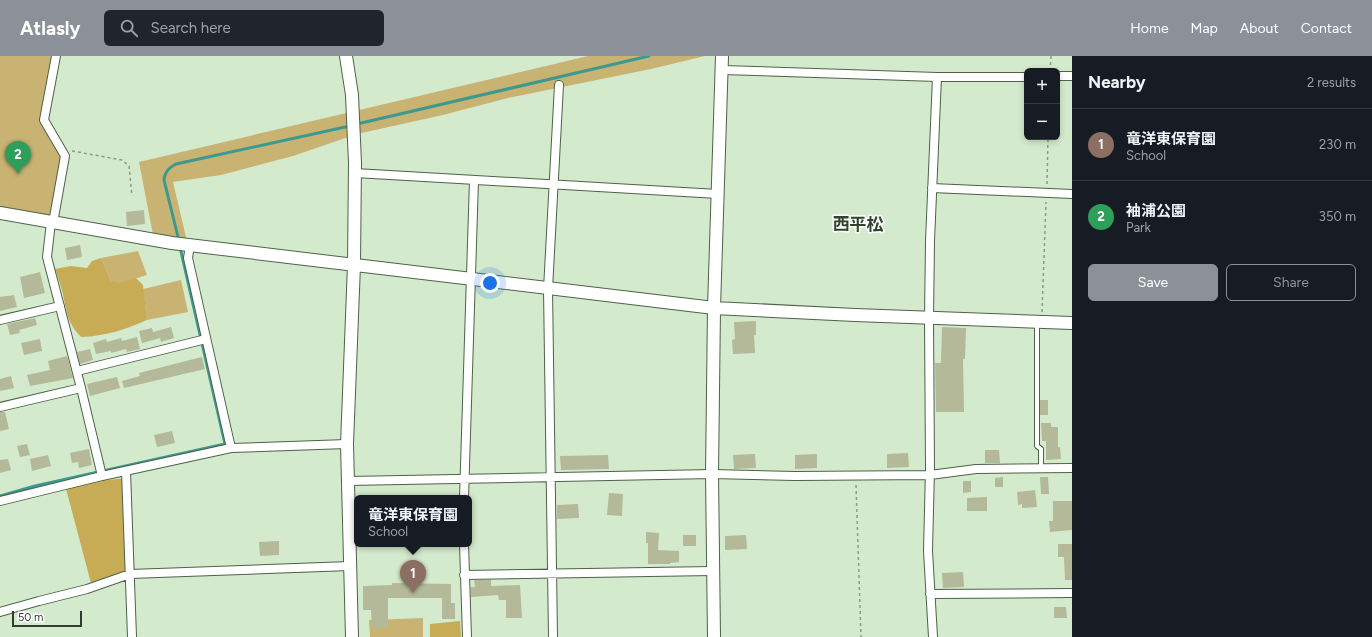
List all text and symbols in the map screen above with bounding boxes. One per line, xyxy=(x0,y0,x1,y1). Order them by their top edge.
search box xyxy=(104,10,384,46)
text: Atlasly xyxy=(20,17,80,40)
icon: search xyxy=(118,17,140,39)
text: Search here xyxy=(150,19,231,37)
text: Home xyxy=(1130,20,1169,37)
text: Map xyxy=(1191,20,1218,37)
text: About xyxy=(1240,20,1279,37)
text: Contact xyxy=(1301,20,1352,37)
map controls xyxy=(1024,68,1060,140)
button: + xyxy=(1024,68,1060,104)
text: Nearby xyxy=(1088,72,1146,92)
text: 2 results xyxy=(1307,75,1356,90)
button: − xyxy=(1024,104,1060,140)
text: 竜洋東保育園 xyxy=(1126,130,1216,148)
text: 1 xyxy=(1098,137,1104,152)
text: 230 m xyxy=(1319,137,1356,152)
pin: 2 xyxy=(5,141,31,174)
text: School xyxy=(1126,148,1166,163)
text: 袖浦公園 xyxy=(1126,202,1186,220)
text: 2 xyxy=(1097,209,1105,224)
text: 350 m xyxy=(1319,209,1356,224)
district label: 西平松 xyxy=(833,214,884,234)
text: Park xyxy=(1126,220,1151,235)
button: Save xyxy=(1088,264,1218,301)
button: Share xyxy=(1226,264,1356,301)
your location xyxy=(480,273,500,293)
popup xyxy=(354,495,472,547)
text: 竜洋東保育園 xyxy=(368,506,458,524)
text: School xyxy=(368,524,408,539)
pin: 1 xyxy=(400,560,426,593)
scale bar xyxy=(12,609,82,628)
text: 50 m xyxy=(18,611,43,624)

